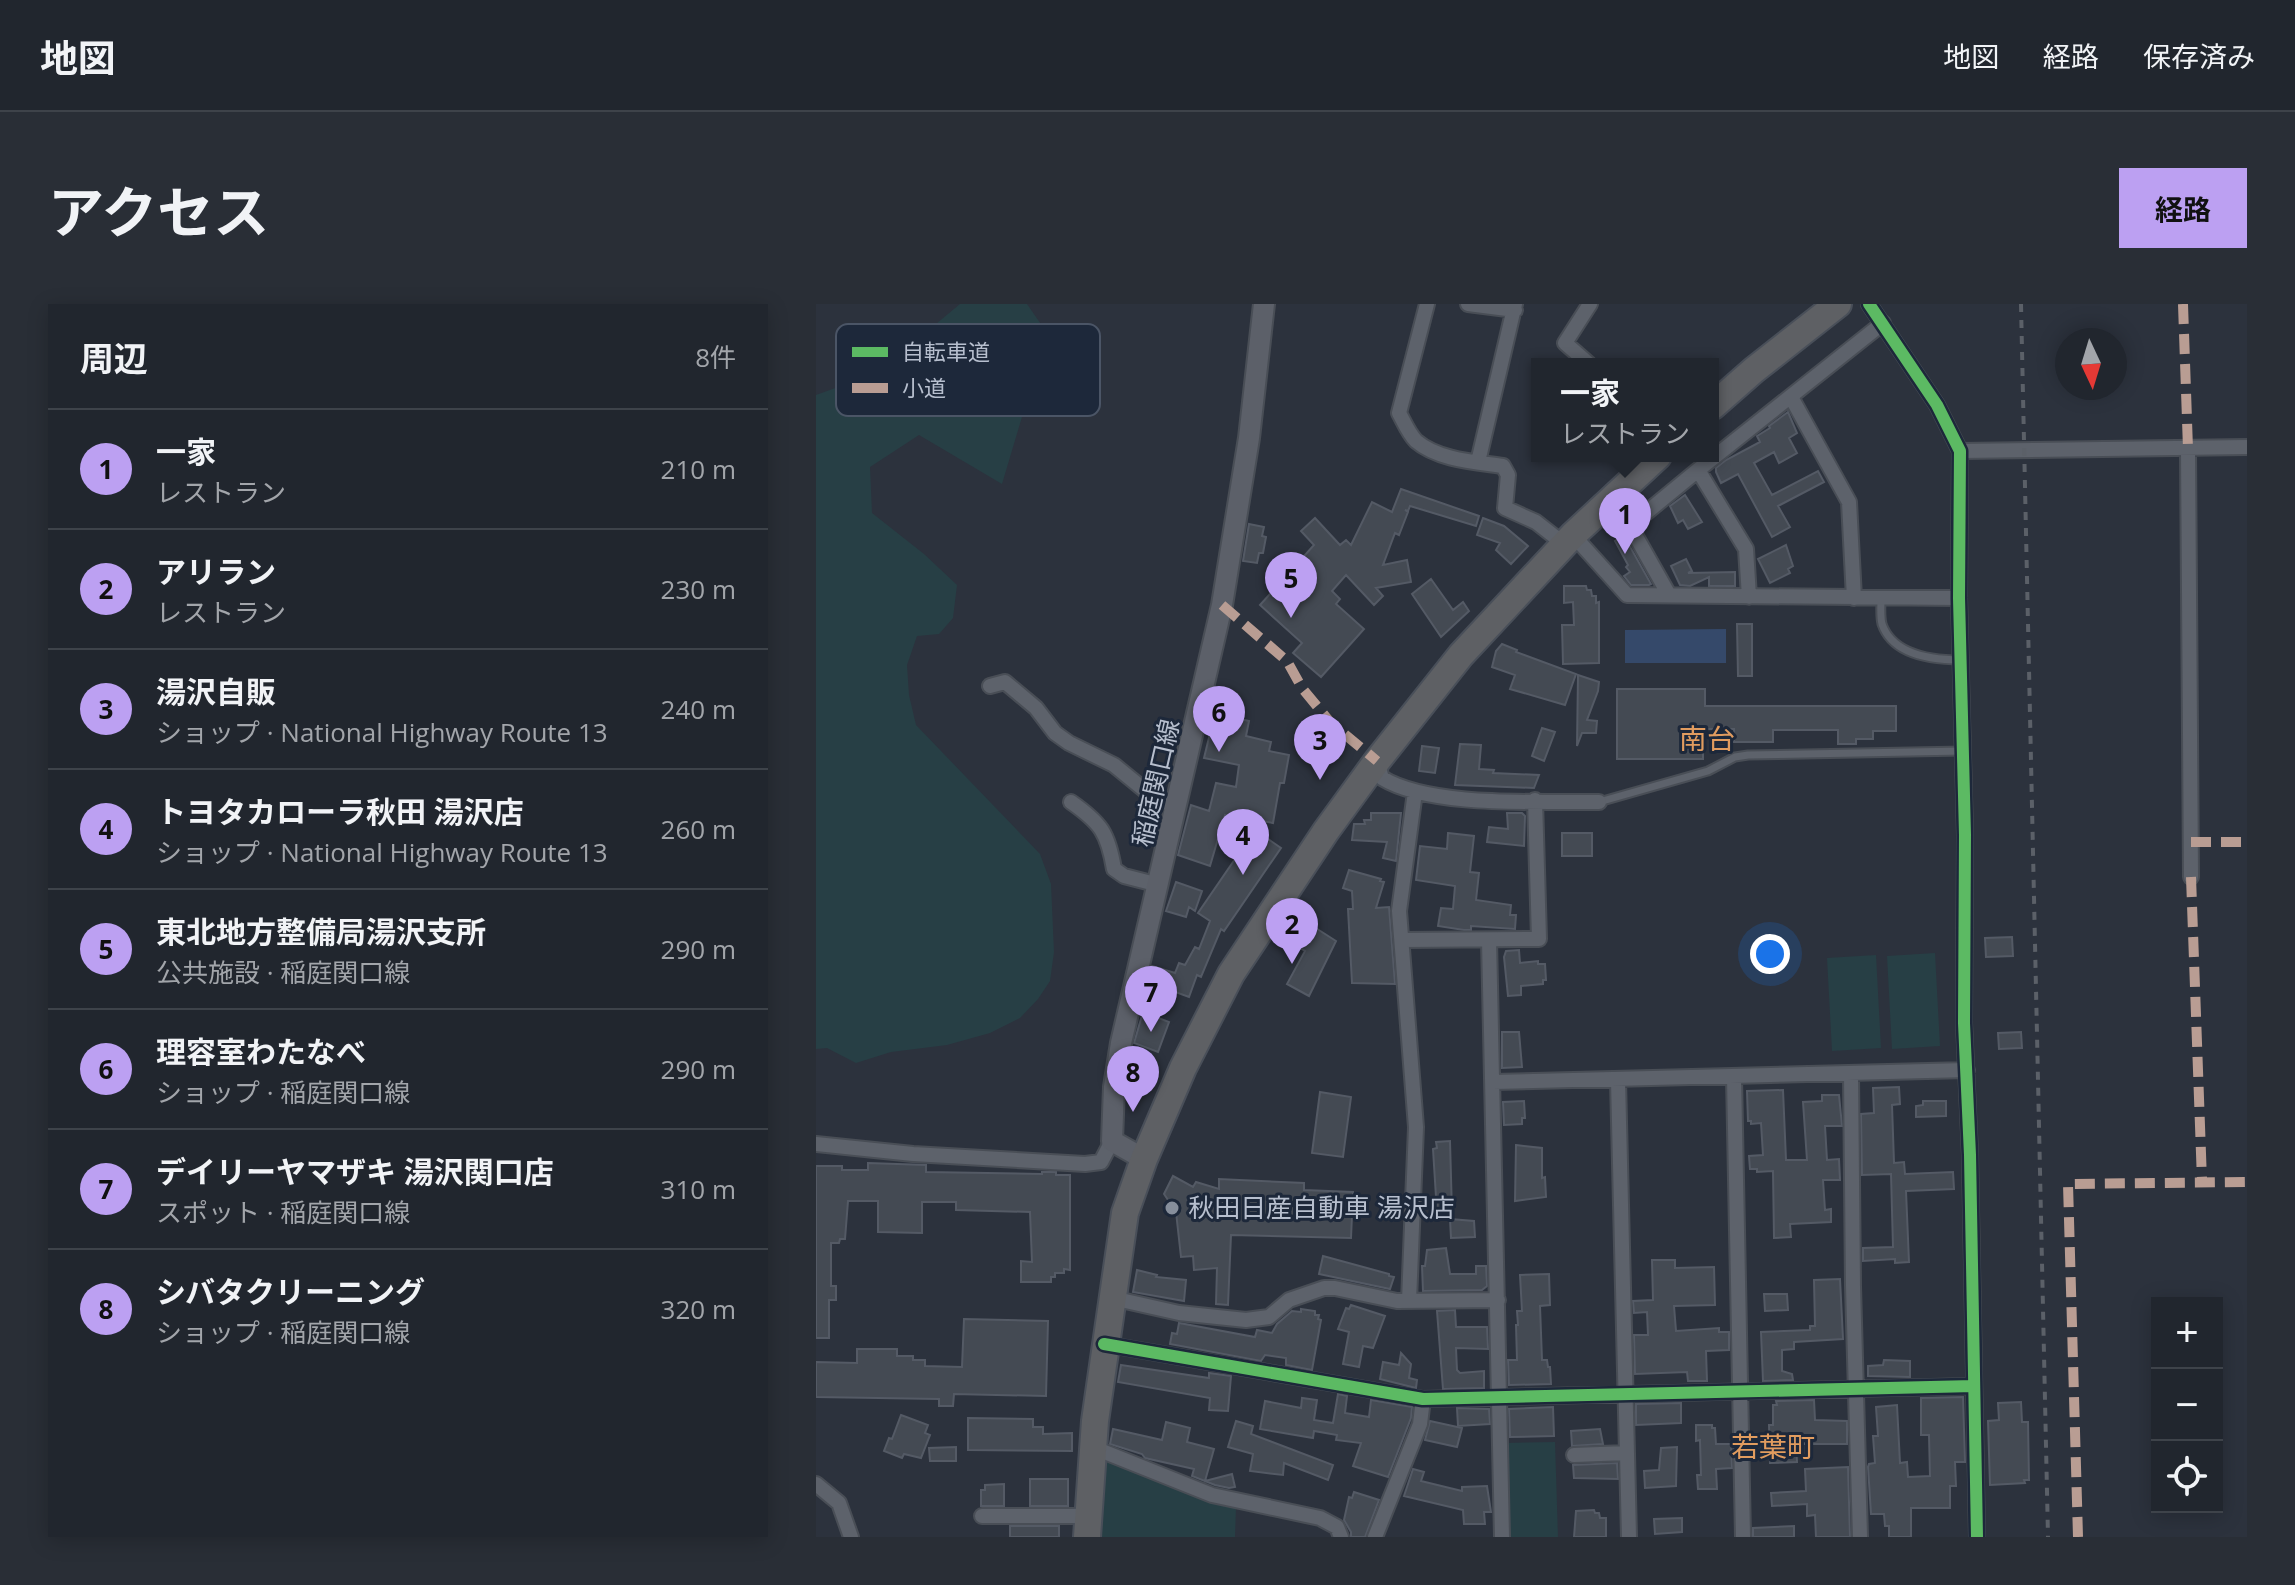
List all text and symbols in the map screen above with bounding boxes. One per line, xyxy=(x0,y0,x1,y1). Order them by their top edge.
text: 地図 xyxy=(40,31,116,83)
text: 地図 xyxy=(1943,37,1999,75)
text: 経路 xyxy=(2043,37,2099,75)
text: 保存済み xyxy=(2143,37,2255,75)
button: 経路 xyxy=(2119,168,2247,248)
text: アクセス xyxy=(48,173,269,249)
legend xyxy=(836,324,1100,416)
north arrow xyxy=(2055,328,2127,400)
text: 周辺 xyxy=(80,335,148,381)
text: 自転車道 xyxy=(902,336,990,366)
text: 8件 xyxy=(695,339,736,375)
popup xyxy=(1531,358,1719,462)
text: 小道 xyxy=(902,372,946,402)
text: 一家 xyxy=(1560,372,1620,413)
text: レストラン xyxy=(1560,415,1690,451)
text: 一家 xyxy=(156,431,216,472)
text: 1 xyxy=(99,451,113,487)
text: 210 m xyxy=(661,451,736,487)
text: レストラン xyxy=(156,474,286,510)
pin: 1 xyxy=(1599,488,1651,554)
text: アリラン xyxy=(156,551,276,592)
pin: 5 xyxy=(1265,552,1317,618)
text: 2 xyxy=(99,571,113,607)
text: 230 m xyxy=(661,571,736,607)
text: レストラン xyxy=(156,594,286,630)
text: 湯沢自販 xyxy=(156,671,276,712)
pin: 6 xyxy=(1193,686,1245,752)
text: 3 xyxy=(99,691,113,727)
text: 240 m xyxy=(661,691,736,727)
text: ショップ · National Highway Route 13 xyxy=(156,714,608,750)
pin: 3 xyxy=(1294,714,1346,780)
street label: 稲庭関口線 xyxy=(1123,715,1187,850)
district label: 南台 xyxy=(1679,719,1735,757)
text: トヨタカローラ秋田 湯沢店 xyxy=(156,791,524,832)
pin: 4 xyxy=(1217,809,1269,875)
text: 4 xyxy=(99,811,113,847)
text: 260 m xyxy=(661,811,736,847)
text: ショップ · National Highway Route 13 xyxy=(156,834,608,870)
pin: 2 xyxy=(1266,898,1318,964)
text: 東北地方整備局湯沢支所 xyxy=(156,911,486,952)
text: 5 xyxy=(99,931,113,967)
text: 290 m xyxy=(661,931,736,967)
your location xyxy=(1750,934,1790,974)
text: 公共施設 · 稲庭関口線 xyxy=(156,954,410,990)
pin: 7 xyxy=(1125,966,1177,1032)
text: 理容室わたなべ xyxy=(156,1031,366,1072)
pin: 8 xyxy=(1107,1046,1159,1112)
text: 6 xyxy=(99,1051,113,1087)
text: 290 m xyxy=(661,1051,736,1087)
text: ショップ · 稲庭関口線 xyxy=(156,1074,410,1110)
text: デイリーヤマザキ 湯沢関口店 xyxy=(156,1151,554,1192)
text: 7 xyxy=(99,1171,113,1207)
text: 310 m xyxy=(661,1171,736,1207)
place label: 秋田日産自動車 湯沢店 xyxy=(1188,1189,1455,1225)
text: スポット · 稲庭関口線 xyxy=(156,1194,410,1230)
marker: 秋田日産自動車 湯沢店 xyxy=(1163,1199,1181,1217)
text: シバタクリーニング xyxy=(156,1271,425,1312)
text: 8 xyxy=(99,1291,113,1327)
text: 320 m xyxy=(661,1291,736,1327)
map controls xyxy=(2151,1297,2223,1513)
button: + xyxy=(2151,1297,2223,1369)
text: ショップ · 稲庭関口線 xyxy=(156,1314,410,1350)
button: − xyxy=(2151,1369,2223,1441)
district label: 若葉町 xyxy=(1731,1427,1815,1465)
button: locate xyxy=(2151,1441,2223,1513)

